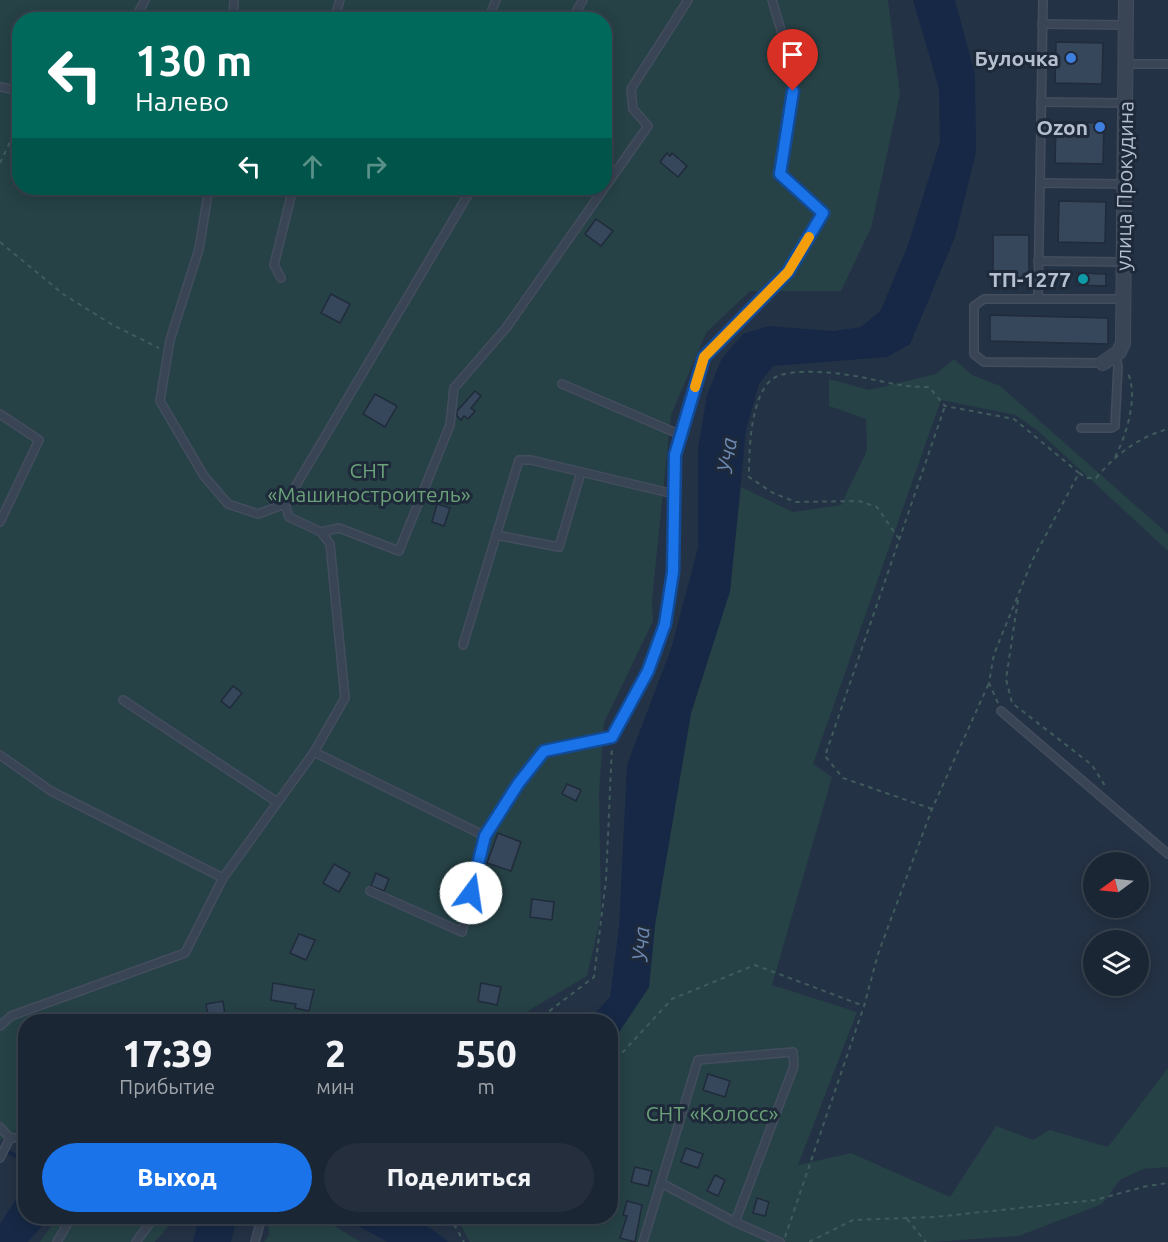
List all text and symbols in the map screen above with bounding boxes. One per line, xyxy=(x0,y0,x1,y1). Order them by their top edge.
pin xyxy=(767,29,818,91)
icon: left xyxy=(36,36,114,114)
text: 130 m xyxy=(135,37,252,84)
icon: arrive xyxy=(776,38,809,71)
place label: Булочка xyxy=(975,46,1059,70)
marker: Булочка xyxy=(1064,51,1078,65)
text: Налево xyxy=(135,86,229,116)
street label: улица Прокудина xyxy=(1111,101,1137,271)
place label: Ozon xyxy=(1037,115,1088,139)
marker: Ozon xyxy=(1093,120,1107,134)
icon: left xyxy=(233,150,266,183)
icon: ahead xyxy=(296,150,329,183)
icon: right xyxy=(359,150,392,183)
place label: ТП-1277 xyxy=(989,267,1071,291)
marker: ТП-1277 xyxy=(1076,272,1090,286)
water label: Уча xyxy=(711,436,741,475)
park label: СНТ «Машиностроитель» xyxy=(267,458,471,506)
north arrow xyxy=(1083,852,1149,918)
map controls xyxy=(1083,852,1149,996)
position arrow xyxy=(439,861,503,925)
water label: Уча xyxy=(626,926,654,963)
button: layers xyxy=(1083,930,1149,996)
text: 17:39 xyxy=(122,1033,212,1074)
text: 2 xyxy=(325,1033,346,1074)
text: 550 xyxy=(456,1033,517,1074)
text: Прибытие xyxy=(119,1075,215,1098)
text: мин xyxy=(316,1075,354,1098)
text: m xyxy=(478,1075,495,1098)
park label: СНТ «Колосс» xyxy=(646,1101,778,1125)
button: Выход xyxy=(42,1143,312,1212)
button: Поделиться xyxy=(324,1143,594,1212)

